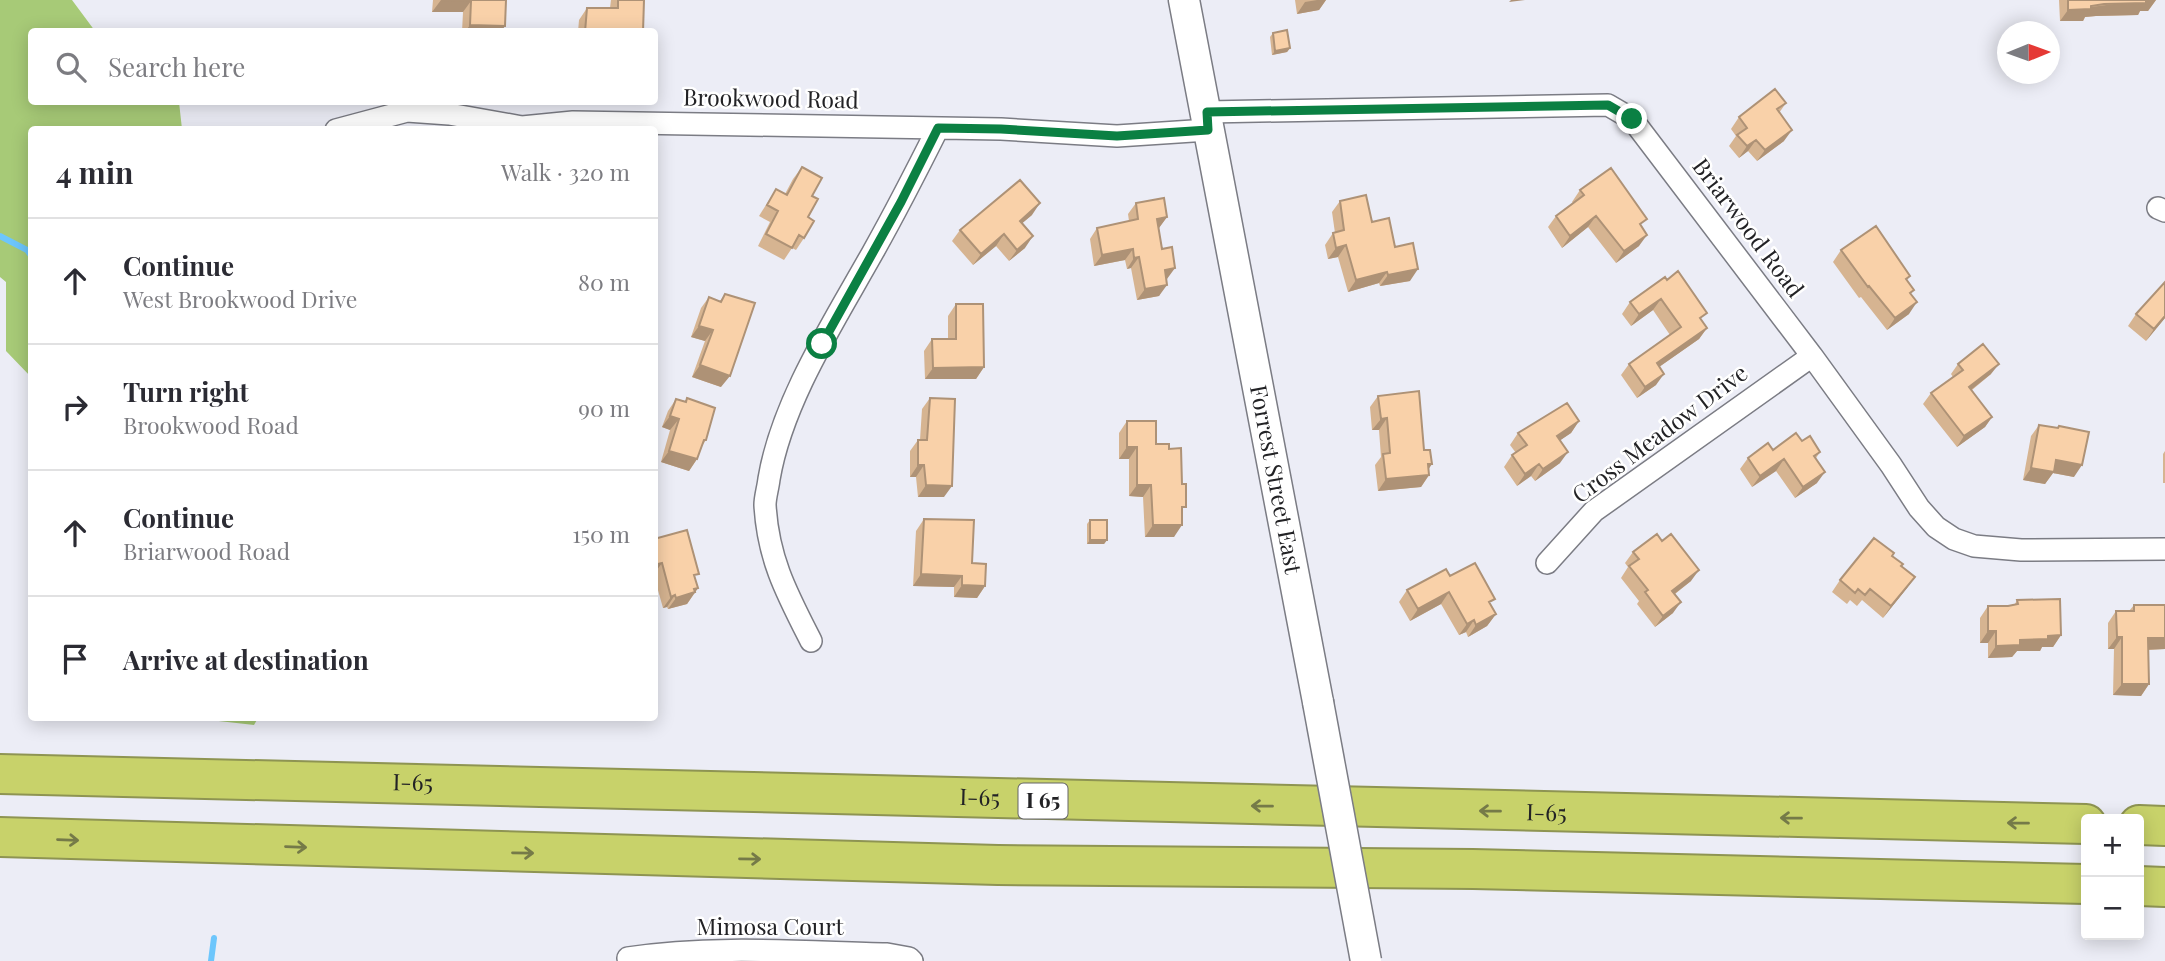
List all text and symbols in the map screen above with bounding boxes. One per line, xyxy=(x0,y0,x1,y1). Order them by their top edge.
north arrow xyxy=(1997,21,2060,84)
search box xyxy=(28,28,658,105)
icon: search xyxy=(52,48,90,86)
text: Search here xyxy=(108,49,245,84)
street label: Brookwood Road xyxy=(683,80,859,115)
route end xyxy=(1616,103,1647,134)
street label: Briarwood Road xyxy=(1687,151,1812,303)
text: 4 min xyxy=(56,152,134,192)
text: Walk · 320 m xyxy=(501,156,630,187)
text: Continue xyxy=(123,248,234,283)
icon: ahead xyxy=(56,262,94,300)
text: 80 m xyxy=(578,266,630,297)
text: West Brookwood Drive xyxy=(123,283,357,314)
route start xyxy=(806,328,837,359)
street label: Cross Meadow Drive xyxy=(1565,357,1753,509)
text: Turn right xyxy=(123,374,249,409)
street label: Forrest Street East xyxy=(1244,382,1310,577)
icon: right xyxy=(56,388,94,426)
text: 90 m xyxy=(578,392,630,423)
text: Brookwood Road xyxy=(123,409,299,440)
text: Continue xyxy=(123,500,234,535)
icon: ahead xyxy=(56,514,94,552)
text: 150 m xyxy=(572,518,630,549)
text: Briarwood Road xyxy=(123,535,290,566)
icon: arrive xyxy=(56,640,94,678)
text: Arrive at destination xyxy=(123,642,369,677)
street label: I-65 xyxy=(392,765,434,797)
street label: I-65 xyxy=(959,780,1000,812)
road number: I 65 xyxy=(1018,784,1068,818)
street label: I-65 xyxy=(1526,795,1567,827)
one-way arrow xyxy=(1251,799,1274,812)
one-way arrow xyxy=(1478,804,1501,817)
one-way arrow xyxy=(1779,811,1802,824)
map controls xyxy=(2081,814,2144,940)
button: + xyxy=(2081,814,2144,877)
one-way arrow xyxy=(2007,816,2030,830)
one-way arrow xyxy=(56,833,79,846)
one-way arrow xyxy=(284,840,307,853)
one-way arrow xyxy=(511,846,534,860)
one-way arrow xyxy=(739,852,762,865)
button: − xyxy=(2081,877,2144,940)
street label: Mimosa Court xyxy=(696,910,844,941)

